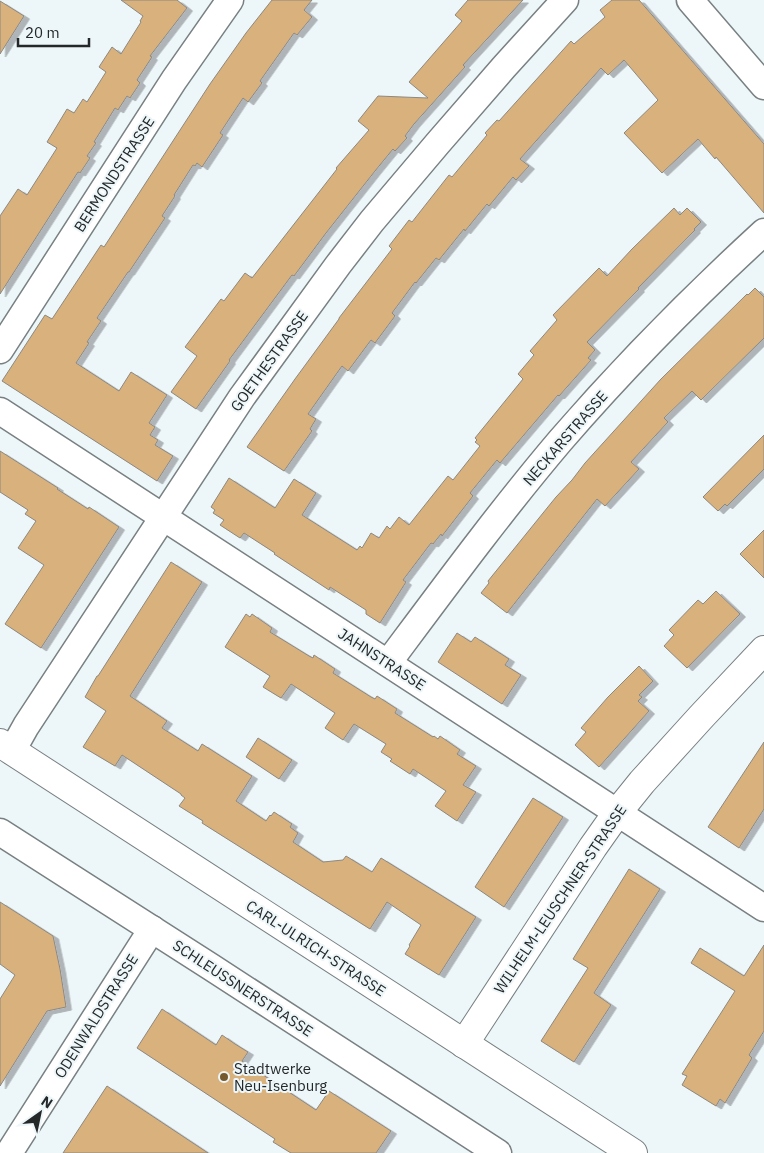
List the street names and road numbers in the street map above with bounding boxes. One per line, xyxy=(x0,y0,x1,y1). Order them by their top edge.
street label: BERMONDSTRASSE xyxy=(70,113,158,235)
street label: GOETHESTRASSE xyxy=(226,307,312,415)
street label: NECKARSTRASSE xyxy=(519,387,611,489)
street label: JAHNSTRASSE xyxy=(335,624,429,694)
street label: WILHELM-LEUSCHNER-STRASSE xyxy=(490,801,630,997)
street label: CARL-ULRICH-STRASSE xyxy=(243,896,389,1000)
street label: SCHLEUSSNERSTRASSE xyxy=(169,935,317,1041)
street label: ODENWALDSTRASSE xyxy=(50,950,142,1082)

